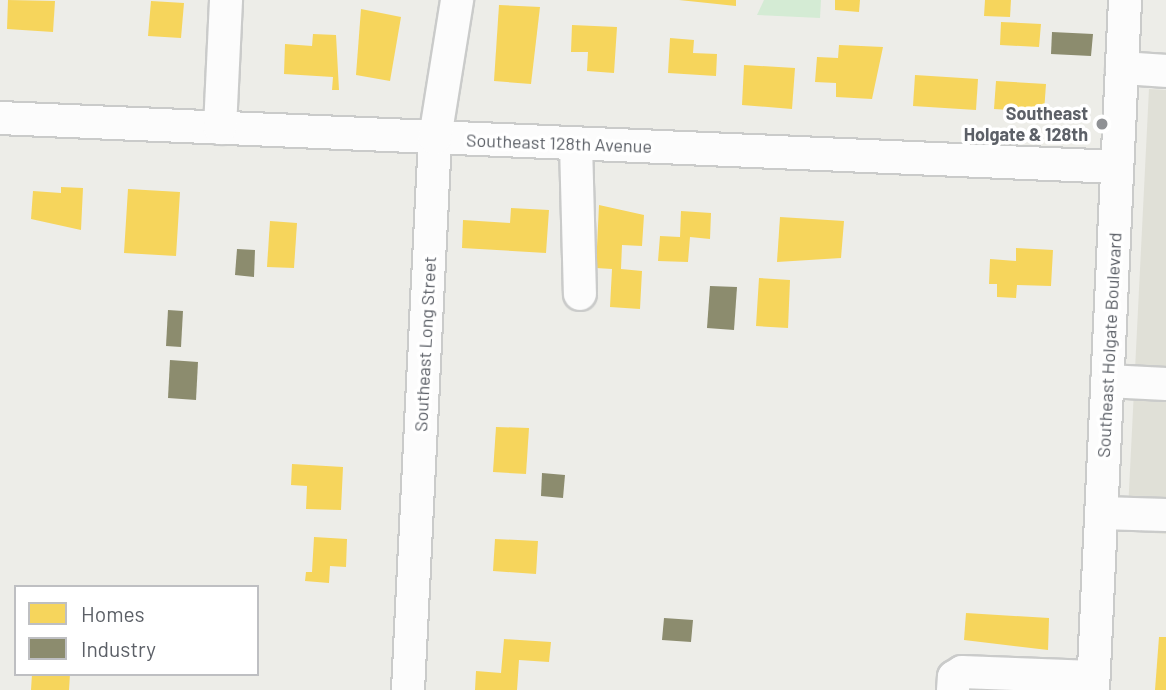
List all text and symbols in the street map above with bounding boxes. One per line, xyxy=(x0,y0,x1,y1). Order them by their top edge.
place label: Southeast Holgate & 128th xyxy=(964,103,1088,146)
marker: Southeast Holgate & 128th xyxy=(1094,116,1110,132)
street label: Southeast 128th Avenue xyxy=(466,129,652,157)
street label: Southeast Holgate Boulevard xyxy=(1092,232,1126,458)
street label: Southeast Long Street xyxy=(410,256,440,432)
legend xyxy=(14,585,259,676)
text: Homes xyxy=(81,601,145,626)
text: Industry xyxy=(81,636,156,661)

